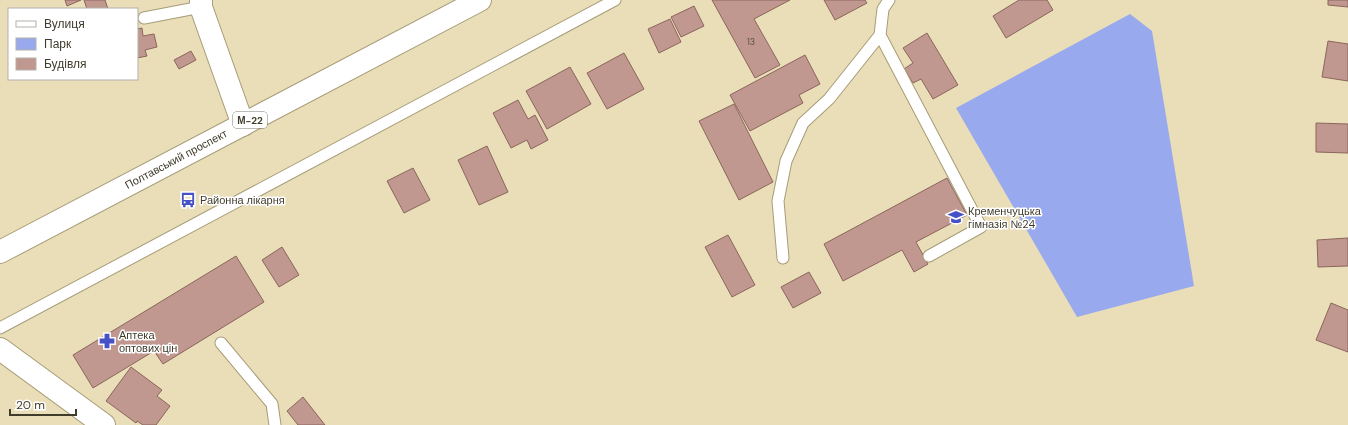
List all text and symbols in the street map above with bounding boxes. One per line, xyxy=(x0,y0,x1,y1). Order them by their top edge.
legend xyxy=(8,8,138,80)
text: Вулиця xyxy=(44,16,85,32)
text: Парк xyxy=(44,36,72,52)
house number: 13 xyxy=(747,36,755,48)
text: Будівля xyxy=(44,56,86,72)
road number: М-22 xyxy=(233,112,267,128)
street label: Полтавський проспект xyxy=(122,126,230,192)
bus stop icon: Районна лікарня xyxy=(179,191,197,209)
place label: Районна лікарня xyxy=(200,193,285,207)
place label: Кременчуцька гімназія №24 xyxy=(968,204,1042,231)
school or university icon: Кременчуцька гімназія №24 xyxy=(947,208,965,226)
place label: Аптека оптових цін xyxy=(119,328,177,355)
pharmacy icon: Аптека оптових цін xyxy=(98,332,116,350)
scale bar xyxy=(10,391,76,417)
text: 20 m xyxy=(16,397,45,413)

